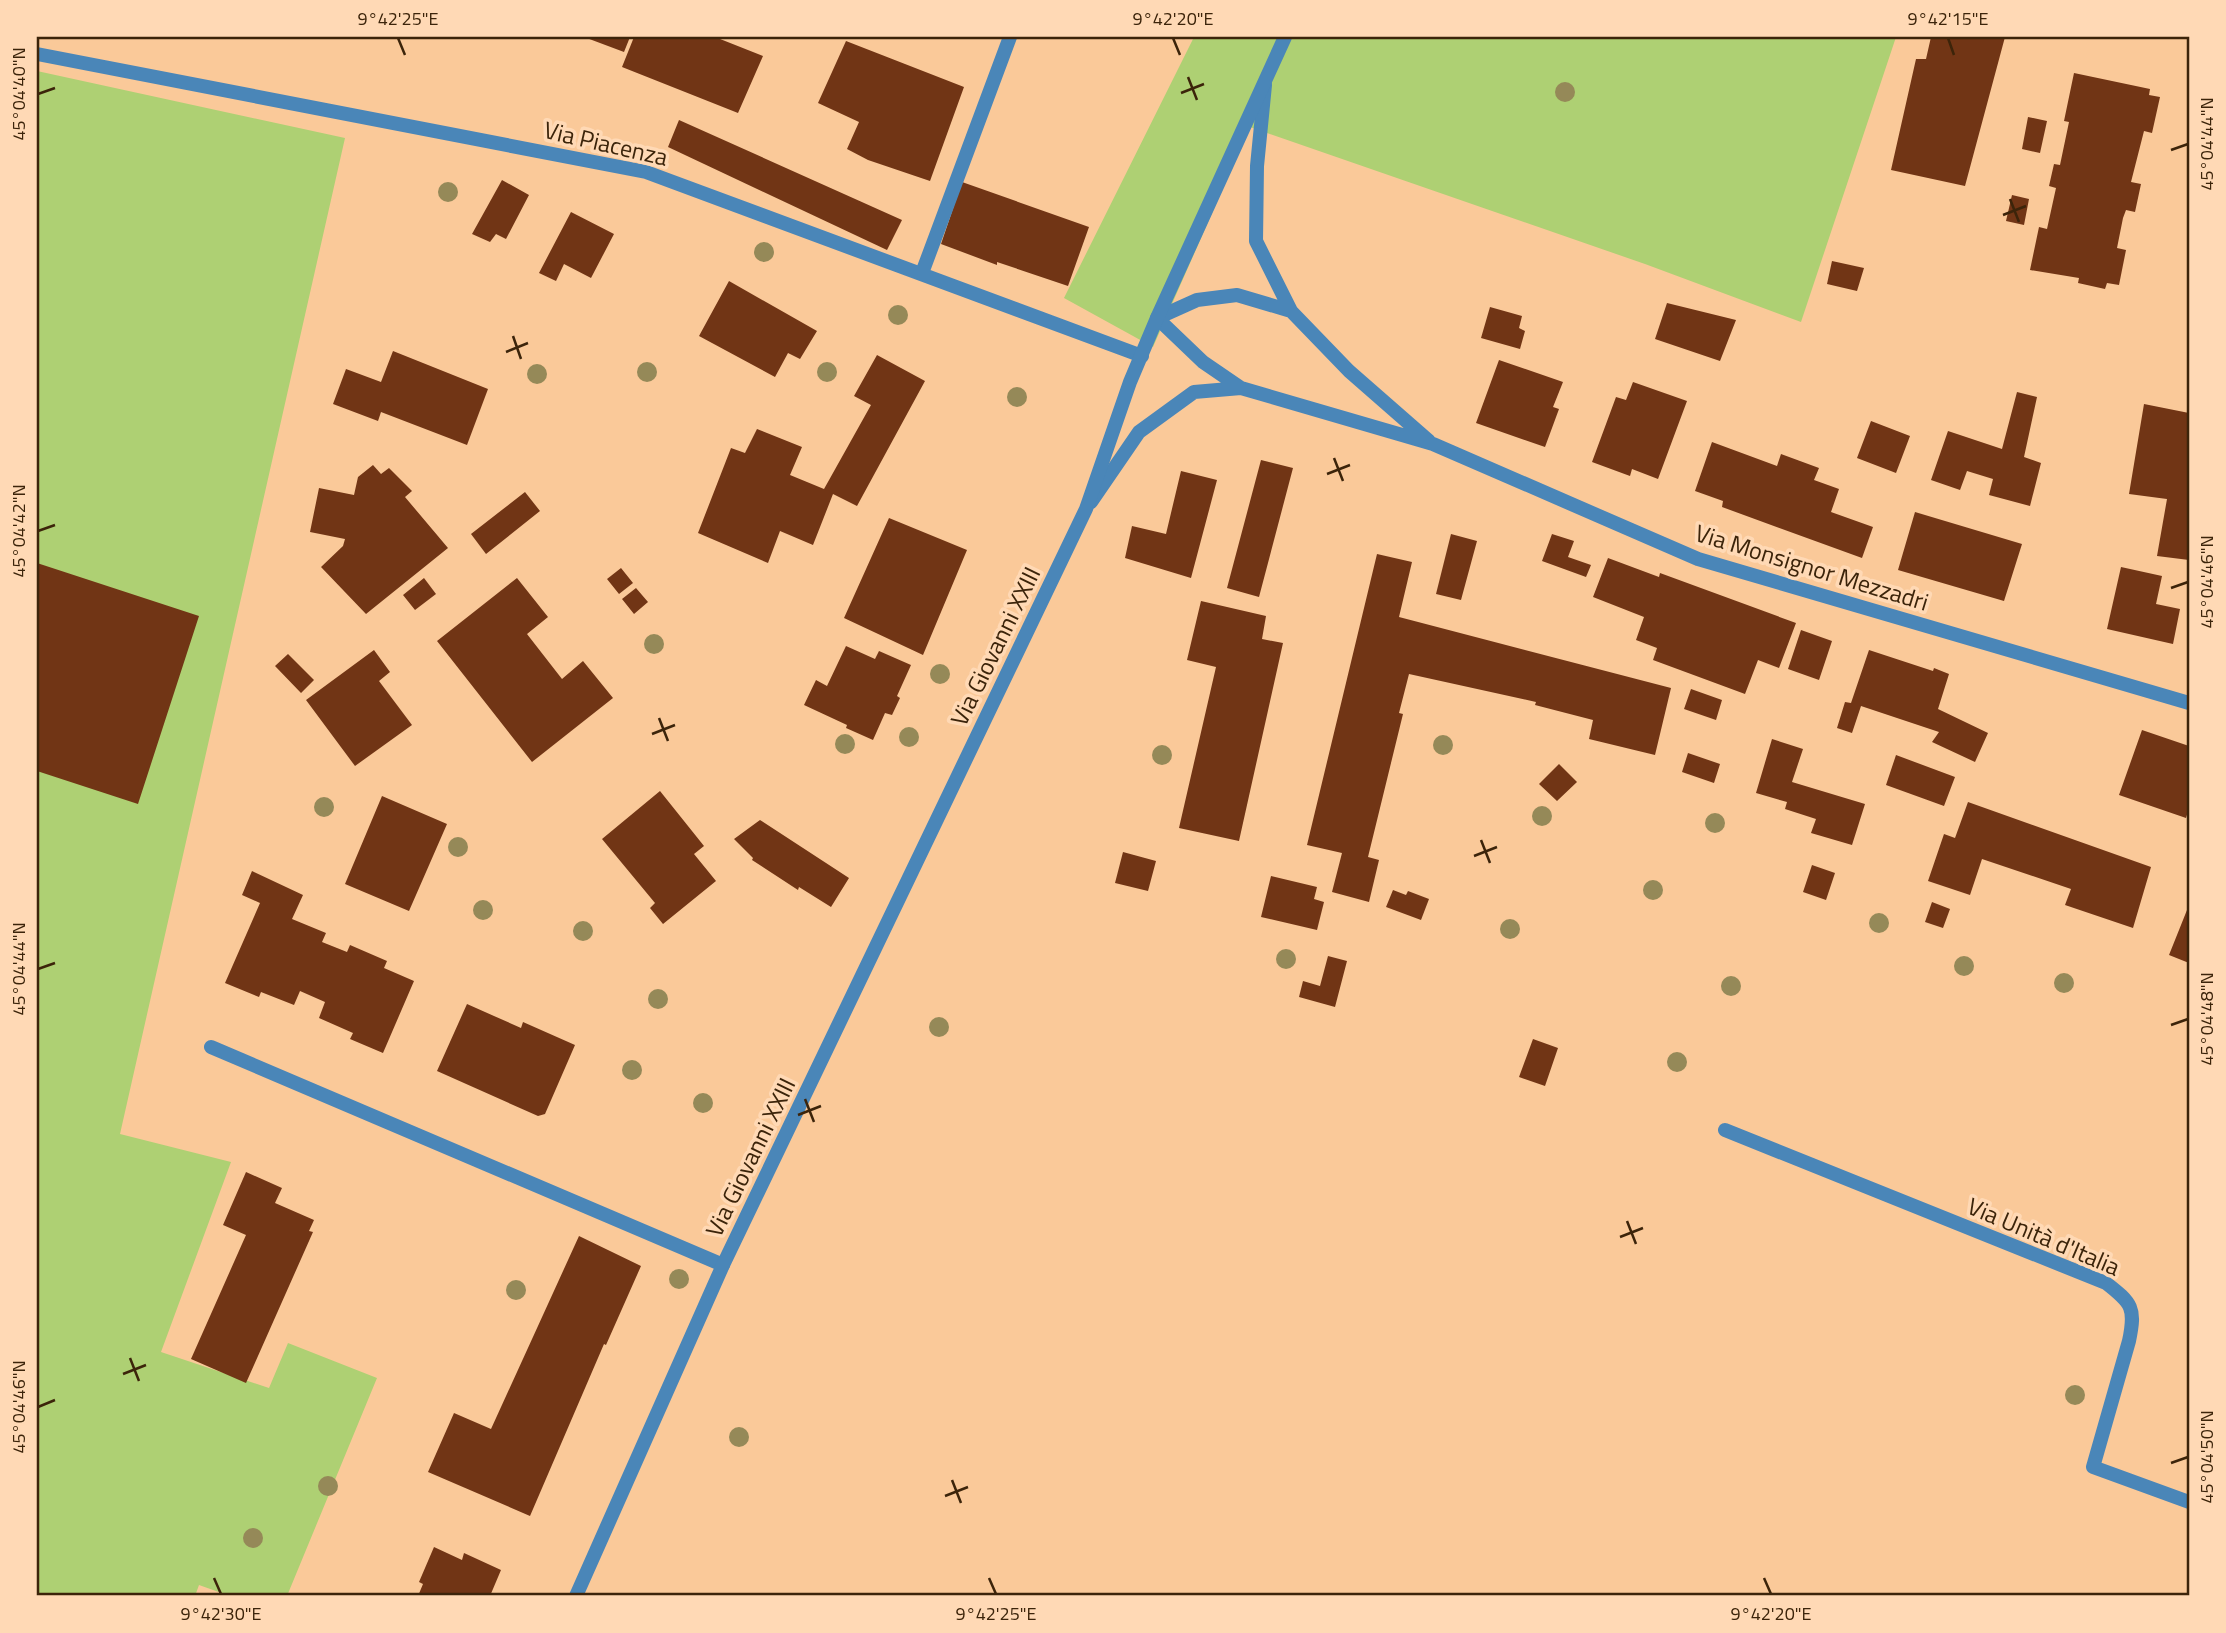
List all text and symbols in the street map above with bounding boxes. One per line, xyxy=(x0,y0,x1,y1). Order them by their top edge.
text: 9°42'25"E xyxy=(358,5,438,32)
text: 9°42'20"E xyxy=(1133,5,1213,32)
text: 9°42'15"E xyxy=(1908,5,1988,32)
text: 45°04'40"N xyxy=(5,47,32,141)
text: 45°04'44"N xyxy=(2193,97,2220,191)
street label: Via Piacenza xyxy=(540,111,672,175)
text: 45°04'42"N xyxy=(5,484,32,578)
street label: Via Monsignor Mezzadri xyxy=(1691,514,1933,620)
text: 45°04'46"N xyxy=(2193,535,2220,629)
street label: Via Giovanni XXIII xyxy=(941,560,1049,732)
text: 45°04'44"N xyxy=(5,922,32,1016)
text: 45°04'48"N xyxy=(2193,972,2220,1066)
street label: Via Giovanni XXIII xyxy=(696,1071,804,1243)
street label: Via Unità d'Italia xyxy=(1962,1188,2126,1284)
text: 45°04'46"N xyxy=(5,1360,32,1454)
text: 45°04'50"N xyxy=(2193,1410,2220,1504)
text: 9°42'30"E xyxy=(181,1600,261,1627)
text: 9°42'25"E xyxy=(956,1600,1036,1627)
text: 9°42'20"E xyxy=(1731,1600,1811,1627)

